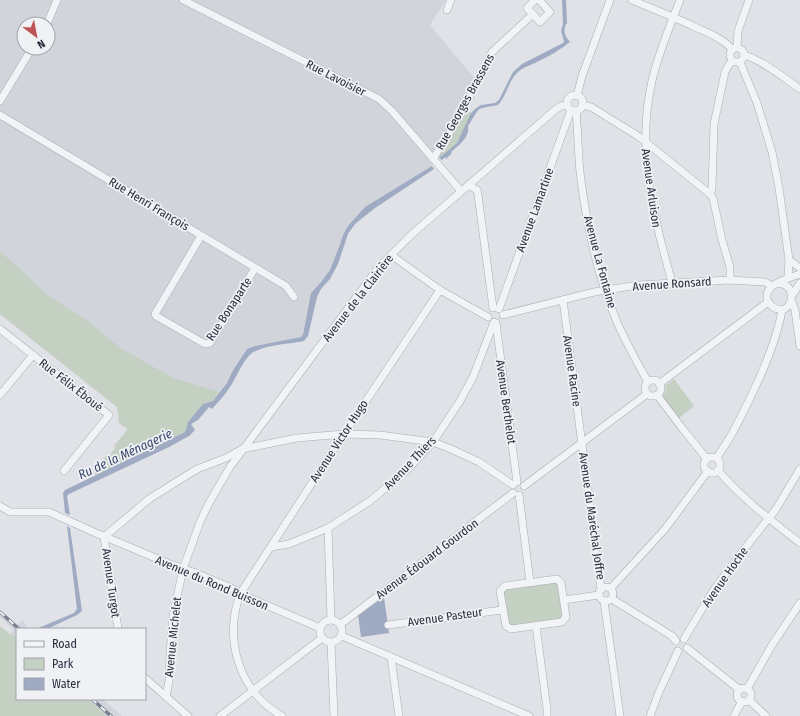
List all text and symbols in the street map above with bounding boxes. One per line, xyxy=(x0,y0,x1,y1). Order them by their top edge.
north arrow xyxy=(16,16,56,56)
text: N xyxy=(35,37,47,51)
street label: Rue Georges Brassens xyxy=(433,52,497,152)
street label: Rue Lavoisier xyxy=(304,57,369,99)
street label: Avenue Arluison xyxy=(639,148,663,228)
street label: Avenue Lamartine xyxy=(513,166,557,254)
street label: Rue Henri François xyxy=(106,174,192,234)
street label: Avenue La Fontaine xyxy=(581,214,619,310)
street label: Avenue de la Clairière xyxy=(320,252,396,344)
street label: Avenue Ronsard xyxy=(632,274,712,294)
street label: Rue Bonaparte xyxy=(203,275,255,343)
street label: Avenue Racine xyxy=(560,335,584,407)
street label: Rue Félix Éboué xyxy=(36,355,106,414)
street label: Avenue Berthelot xyxy=(493,359,519,445)
street label: Avenue Victor Hugo xyxy=(307,397,371,485)
water label: Ru de la Ménagerie xyxy=(76,426,174,482)
street label: Avenue Thiers xyxy=(381,433,439,493)
street label: Avenue du Maréchal Joffre xyxy=(576,451,608,581)
street label: Avenue Édouard Gourdon xyxy=(372,515,481,602)
street label: Avenue Hoche xyxy=(699,544,751,610)
street label: Avenue Turgot xyxy=(99,547,123,619)
street label: Avenue du Rond Buisson xyxy=(153,553,271,613)
street label: Avenue Michelet xyxy=(162,596,184,678)
street label: Avenue Pasteur xyxy=(407,605,484,629)
legend xyxy=(16,628,146,700)
text: Road xyxy=(52,637,77,651)
text: Park xyxy=(52,657,74,671)
text: Water xyxy=(52,677,81,691)

